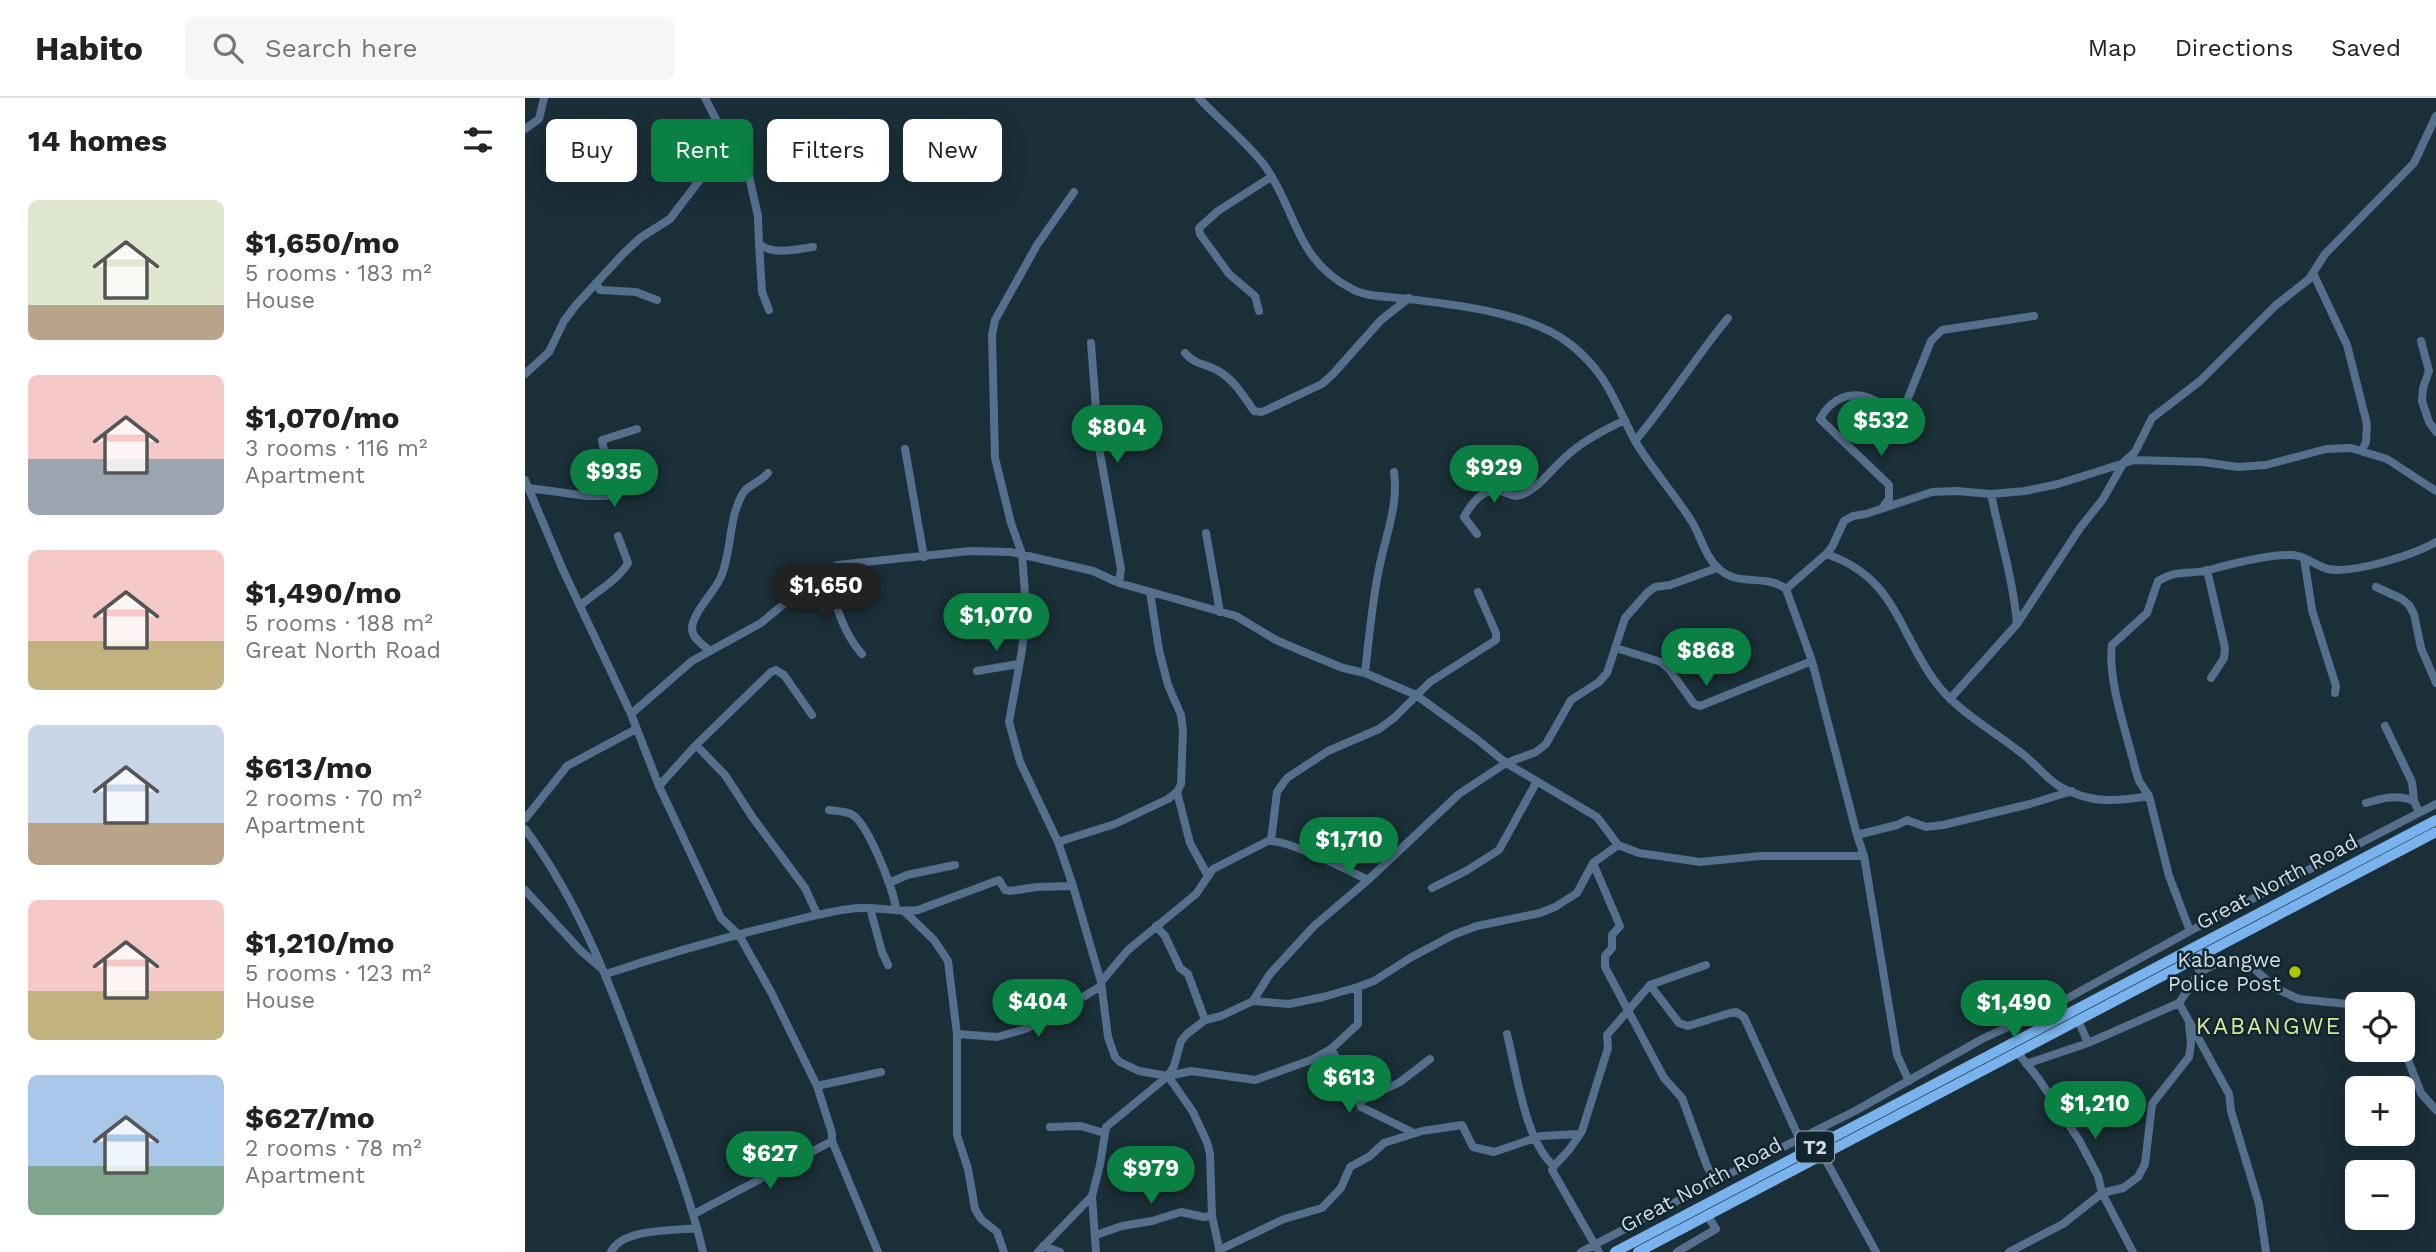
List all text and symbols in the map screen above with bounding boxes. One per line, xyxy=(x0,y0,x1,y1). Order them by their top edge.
search box xyxy=(185,17,675,80)
text: Habito xyxy=(35,29,143,68)
icon: search xyxy=(209,29,247,67)
text: Search here xyxy=(265,33,417,63)
text: Map xyxy=(2088,34,2137,62)
text: Directions xyxy=(2175,34,2293,62)
text: Saved xyxy=(2331,34,2401,62)
chip: Buy xyxy=(546,119,637,182)
chip: Rent xyxy=(651,119,753,182)
chip: Filters xyxy=(767,119,889,182)
chip: New xyxy=(903,119,1002,182)
icon: filters xyxy=(459,121,497,159)
text: 14 homes xyxy=(28,123,167,158)
text: $1,650/mo xyxy=(245,225,400,260)
icon: home xyxy=(84,228,168,312)
text: 5 rooms · 183 m² xyxy=(245,260,432,287)
text: House xyxy=(245,287,315,314)
pin: $532 xyxy=(1840,398,1922,458)
text: $1,070/mo xyxy=(245,400,399,435)
icon: home xyxy=(84,403,168,487)
pin: $804 xyxy=(1076,406,1158,465)
text: $532 xyxy=(1853,407,1909,434)
text: $804 xyxy=(1088,414,1146,441)
text: 3 rooms · 116 m² xyxy=(245,435,427,462)
pin: $929 xyxy=(1453,446,1535,505)
pin: $935 xyxy=(573,450,655,509)
text: $929 xyxy=(1466,454,1522,481)
text: $935 xyxy=(586,458,642,485)
text: Apartment xyxy=(245,462,365,489)
pin: $1,650 xyxy=(769,564,883,623)
text: $1,650 xyxy=(789,572,863,599)
text: $1,490/mo xyxy=(245,575,401,610)
icon: home xyxy=(84,578,168,662)
pin: $1,070 xyxy=(939,594,1053,653)
text: $1,070 xyxy=(959,602,1033,629)
text: 5 rooms · 188 m² xyxy=(245,610,433,637)
pin: $868 xyxy=(1665,628,1747,688)
text: Great North Road xyxy=(245,637,441,664)
text: $868 xyxy=(1677,637,1735,664)
text: $613/mo xyxy=(245,750,372,785)
icon: home xyxy=(84,753,168,837)
text: 2 rooms · 70 m² xyxy=(245,785,422,812)
text: Apartment xyxy=(245,812,365,839)
pin: $1,710 xyxy=(1292,818,1406,877)
text: $1,710 xyxy=(1315,826,1383,853)
street label: Great North Road xyxy=(2192,829,2362,935)
text: $1,210/mo xyxy=(245,925,395,960)
icon: home xyxy=(84,928,168,1012)
place label: Kabangwe Police Post xyxy=(2168,947,2281,996)
text: 5 rooms · 123 m² xyxy=(245,960,431,987)
marker: Kabangwe Police Post xyxy=(2287,964,2303,980)
pin: $404 xyxy=(997,979,1079,1039)
pin: $1,490 xyxy=(1957,981,2071,1040)
text: House xyxy=(245,987,315,1014)
text: $404 xyxy=(1008,988,1068,1015)
text: $1,490 xyxy=(1976,989,2052,1016)
map controls xyxy=(2345,992,2415,1230)
button: locate xyxy=(2345,992,2415,1062)
district label: KABANGWE xyxy=(2196,1013,2342,1040)
pin: $613 xyxy=(1308,1056,1390,1115)
text: $613 xyxy=(1323,1064,1375,1091)
button: + xyxy=(2345,1076,2415,1146)
pin: $1,210 xyxy=(2038,1082,2152,1141)
text: $1,210 xyxy=(2060,1090,2130,1117)
text: $627/mo xyxy=(245,1100,375,1135)
icon: home xyxy=(84,1103,168,1187)
pin: $627 xyxy=(729,1132,811,1191)
street label: Great North Road xyxy=(1616,1132,1786,1238)
road number: T2 xyxy=(1796,1132,1834,1162)
text: 2 rooms · 78 m² xyxy=(245,1135,422,1162)
text: $627 xyxy=(742,1140,798,1167)
pin: $979 xyxy=(1110,1146,1192,1206)
text: $979 xyxy=(1123,1155,1179,1182)
button: − xyxy=(2345,1160,2415,1230)
text: Apartment xyxy=(245,1162,365,1189)

